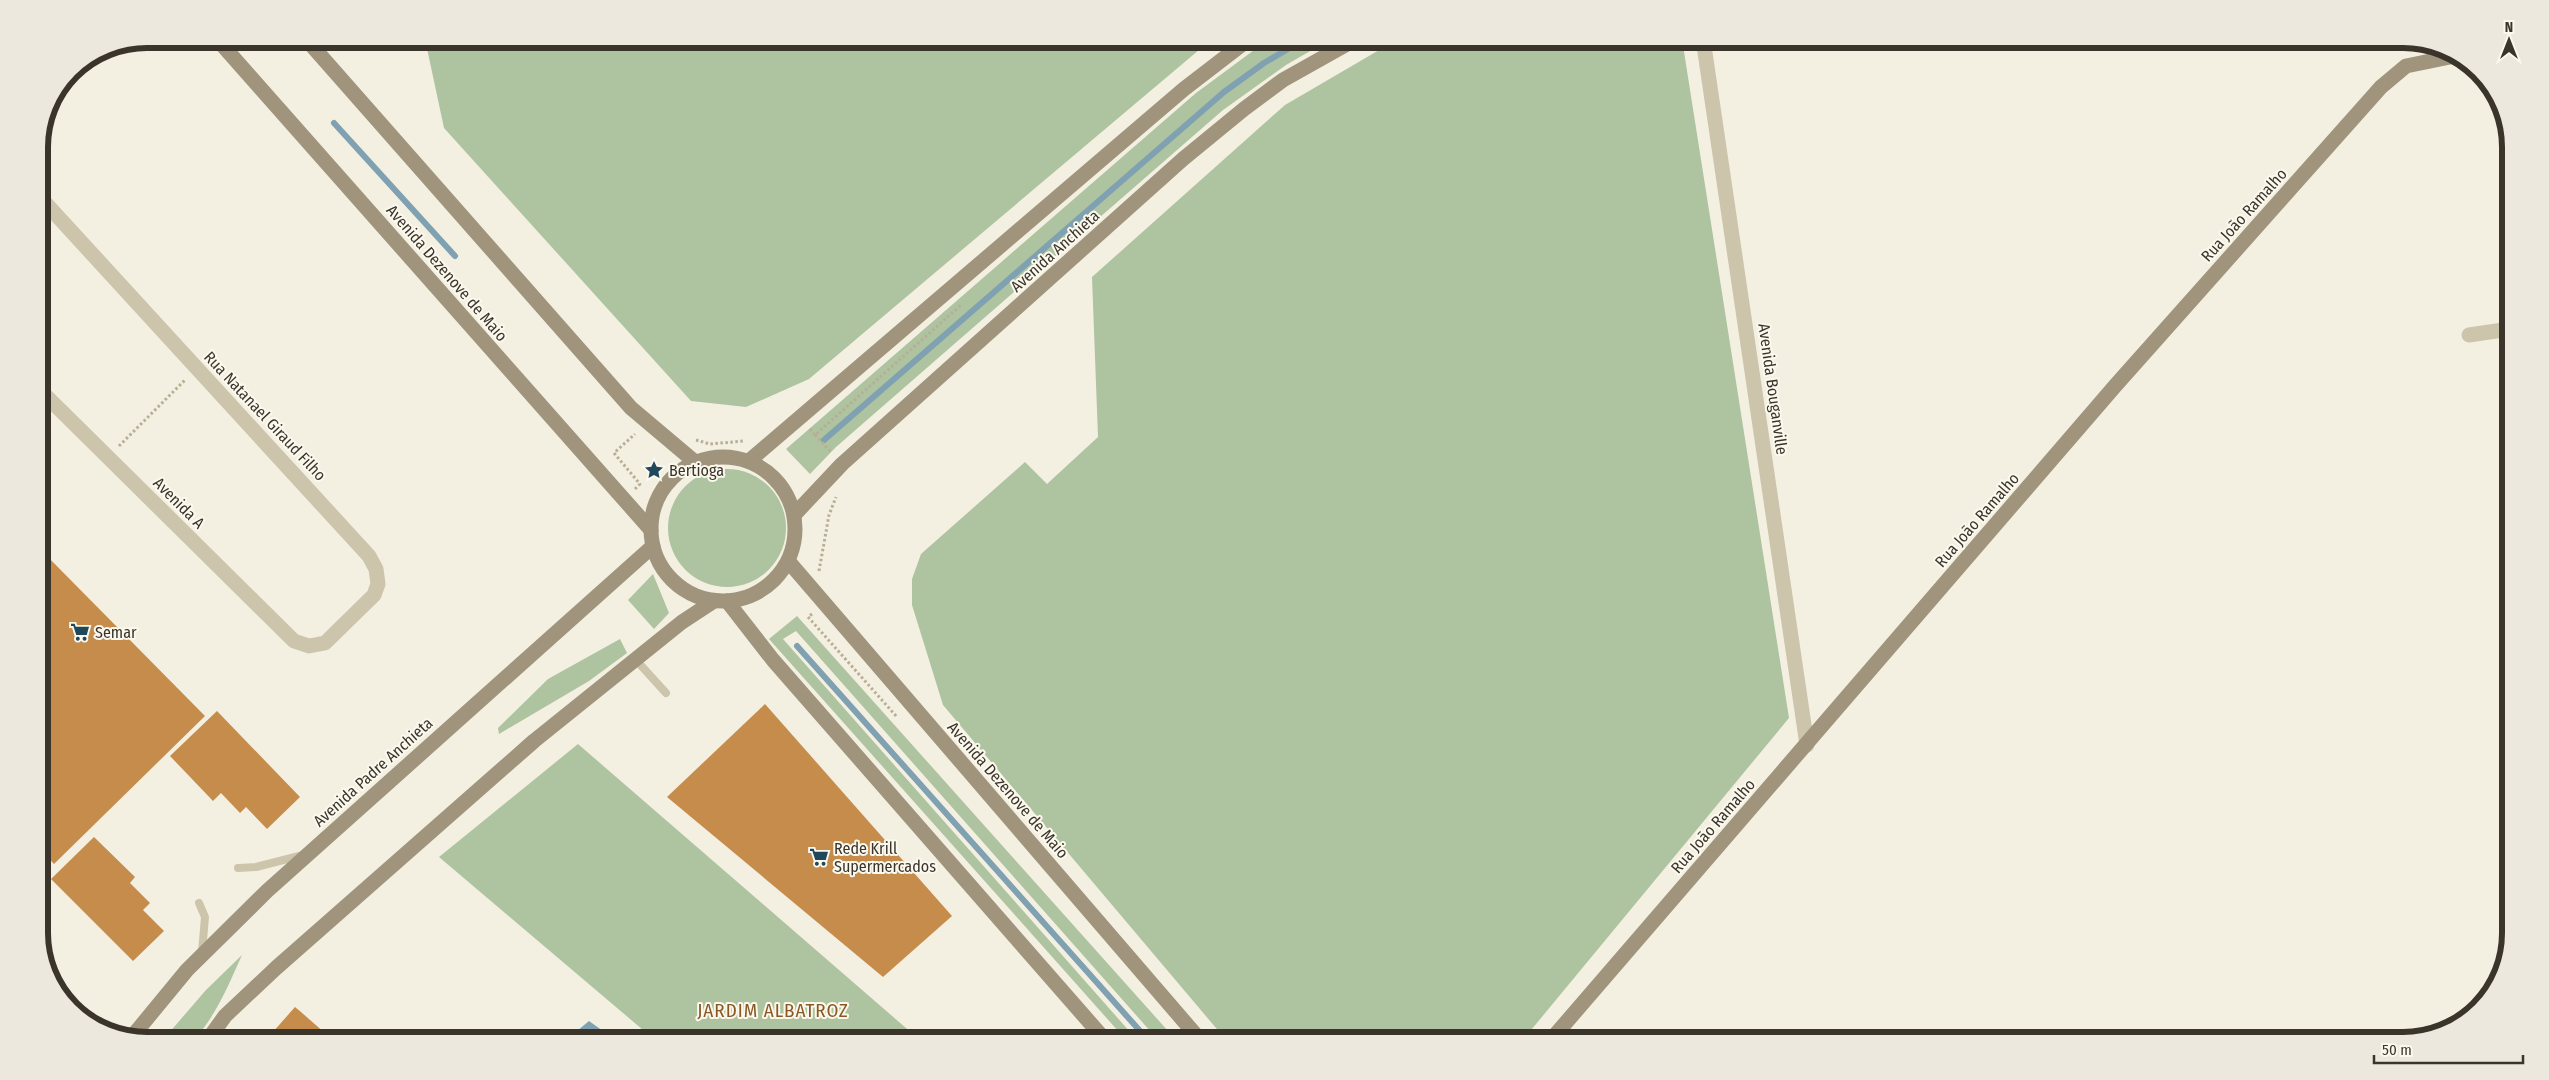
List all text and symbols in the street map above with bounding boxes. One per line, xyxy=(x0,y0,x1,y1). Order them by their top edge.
north arrow xyxy=(2484,15,2534,65)
text: N xyxy=(2505,19,2513,36)
street label: Rua João Ramalho xyxy=(2197,164,2291,266)
street label: Avenida Dezenove de Maio xyxy=(383,201,511,345)
street label: Avenida Anchieta xyxy=(1007,206,1103,296)
street label: Avenida Bouganville xyxy=(1754,322,1792,456)
street label: Rua Natanael Giraud Filho xyxy=(200,347,330,485)
place icon: Bertioga xyxy=(643,459,665,481)
place label: Bertioga xyxy=(669,461,724,480)
street label: Rua João Ramalho xyxy=(1931,469,2023,571)
street label: Avenida A xyxy=(150,474,209,533)
supermarket icon: Semar xyxy=(69,621,91,643)
place label: Semar xyxy=(95,623,137,642)
street label: Avenida Padre Anchieta xyxy=(309,713,437,831)
street label: Avenida Dezenove de Maio xyxy=(944,718,1072,862)
street label: Rua João Ramalho xyxy=(1667,775,1759,877)
place label: Rede Krill Supermercados xyxy=(834,839,936,876)
supermarket icon: Rede Krill Supermercados xyxy=(808,846,830,868)
district label: JARDIM ALBATROZ xyxy=(697,999,849,1022)
scale bar xyxy=(2374,1032,2523,1064)
text: 50 m xyxy=(2382,1041,2412,1059)

